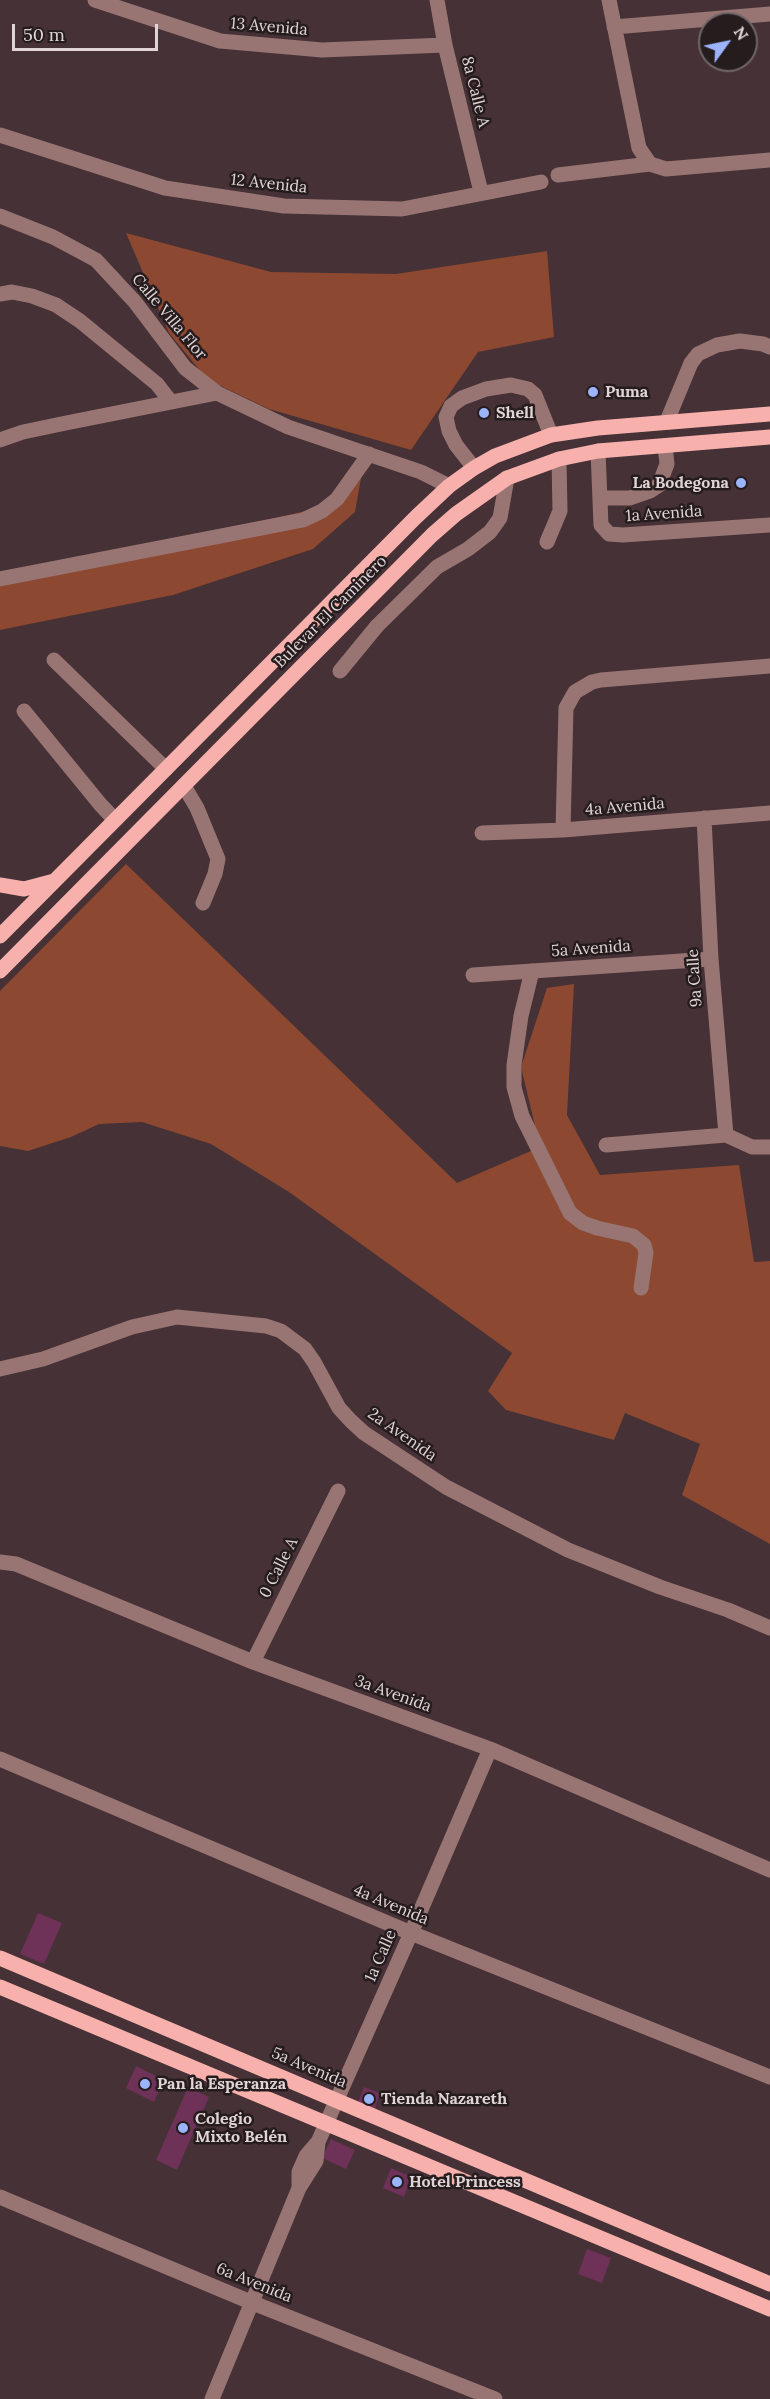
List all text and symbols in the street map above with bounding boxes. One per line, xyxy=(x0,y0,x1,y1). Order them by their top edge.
scale bar xyxy=(15,12,160,50)
north arrow xyxy=(698,12,758,72)
street label: 13 Avenida xyxy=(230,14,308,40)
text: 50 m xyxy=(23,23,65,46)
text: N xyxy=(730,23,753,44)
street label: 8a Calle A xyxy=(457,55,493,129)
street label: 12 Avenida xyxy=(230,170,308,198)
street label: Calle Villa Flor xyxy=(127,270,211,364)
place label: Puma xyxy=(605,382,648,402)
marker: Puma xyxy=(586,385,600,399)
place label: Shell xyxy=(496,403,534,423)
marker: Shell xyxy=(477,406,491,420)
place label: La Bodegona xyxy=(633,473,729,493)
marker: La Bodegona xyxy=(734,476,748,490)
street label: 1a Avenida xyxy=(625,502,703,526)
street label: Bulevar El Caminero xyxy=(271,552,391,672)
street label: 4a Avenida xyxy=(585,794,665,820)
street label: 5a Avenida xyxy=(551,937,631,961)
street label: 9a Calle xyxy=(683,948,707,1008)
street label: 2a Avenida xyxy=(364,1404,440,1466)
street label: 0 Calle A xyxy=(256,1535,302,1601)
street label: 3a Avenida xyxy=(352,1671,434,1717)
street label: 4a Avenida xyxy=(351,1881,431,1929)
street label: 1a Calle xyxy=(361,1927,401,1985)
street label: 5a Avenida xyxy=(269,2044,349,2092)
place label: Pan la Esperanza xyxy=(157,2074,286,2094)
marker: Pan la Esperanza xyxy=(138,2077,152,2091)
place label: Tienda Nazareth xyxy=(381,2089,507,2109)
marker: Tienda Nazareth xyxy=(362,2092,376,2106)
place label: Colegio Mixto Belén xyxy=(195,2109,287,2147)
marker: Colegio Mixto Belén xyxy=(176,2121,190,2135)
place label: Hotel Princess xyxy=(409,2172,521,2192)
marker: Hotel Princess xyxy=(390,2175,404,2189)
street label: 6a Avenida xyxy=(213,2259,295,2307)

